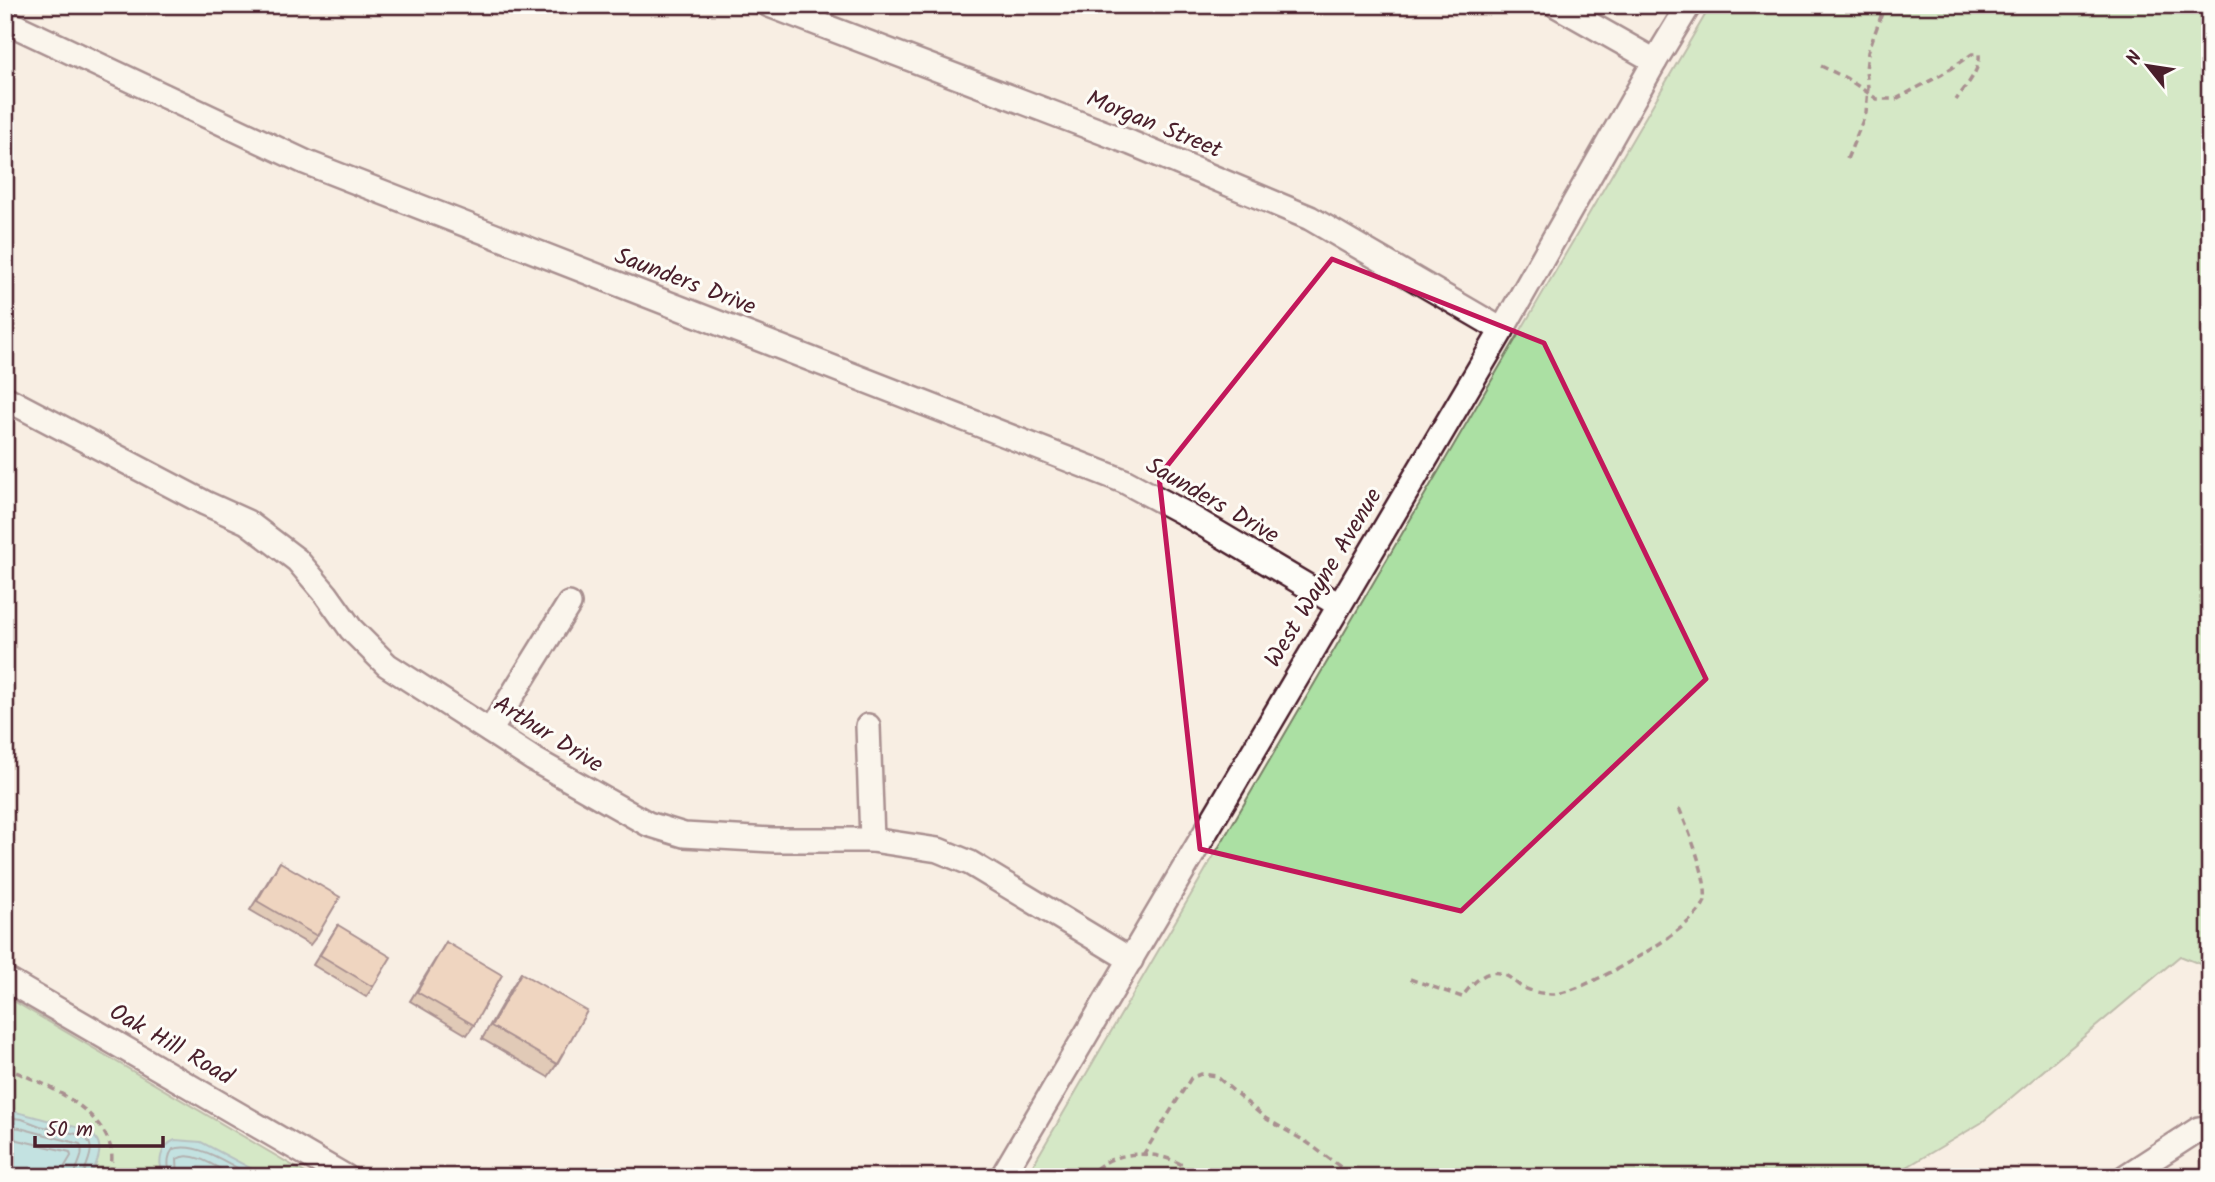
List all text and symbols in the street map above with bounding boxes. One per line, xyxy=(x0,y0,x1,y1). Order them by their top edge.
north arrow xyxy=(2114,32,2184,102)
text: N xyxy=(2119,46,2151,71)
street label: Morgan Street xyxy=(1080,80,1229,170)
street label: Saunders Drive xyxy=(608,237,762,327)
street label: Saunders Drive xyxy=(1138,447,1286,555)
street label: West Wayne Avenue xyxy=(1255,480,1393,675)
street label: Arthur Drive xyxy=(485,686,611,784)
street label: Oak Hill Road xyxy=(101,994,241,1097)
scale bar xyxy=(35,1105,163,1149)
text: 50 m xyxy=(46,1114,93,1147)

